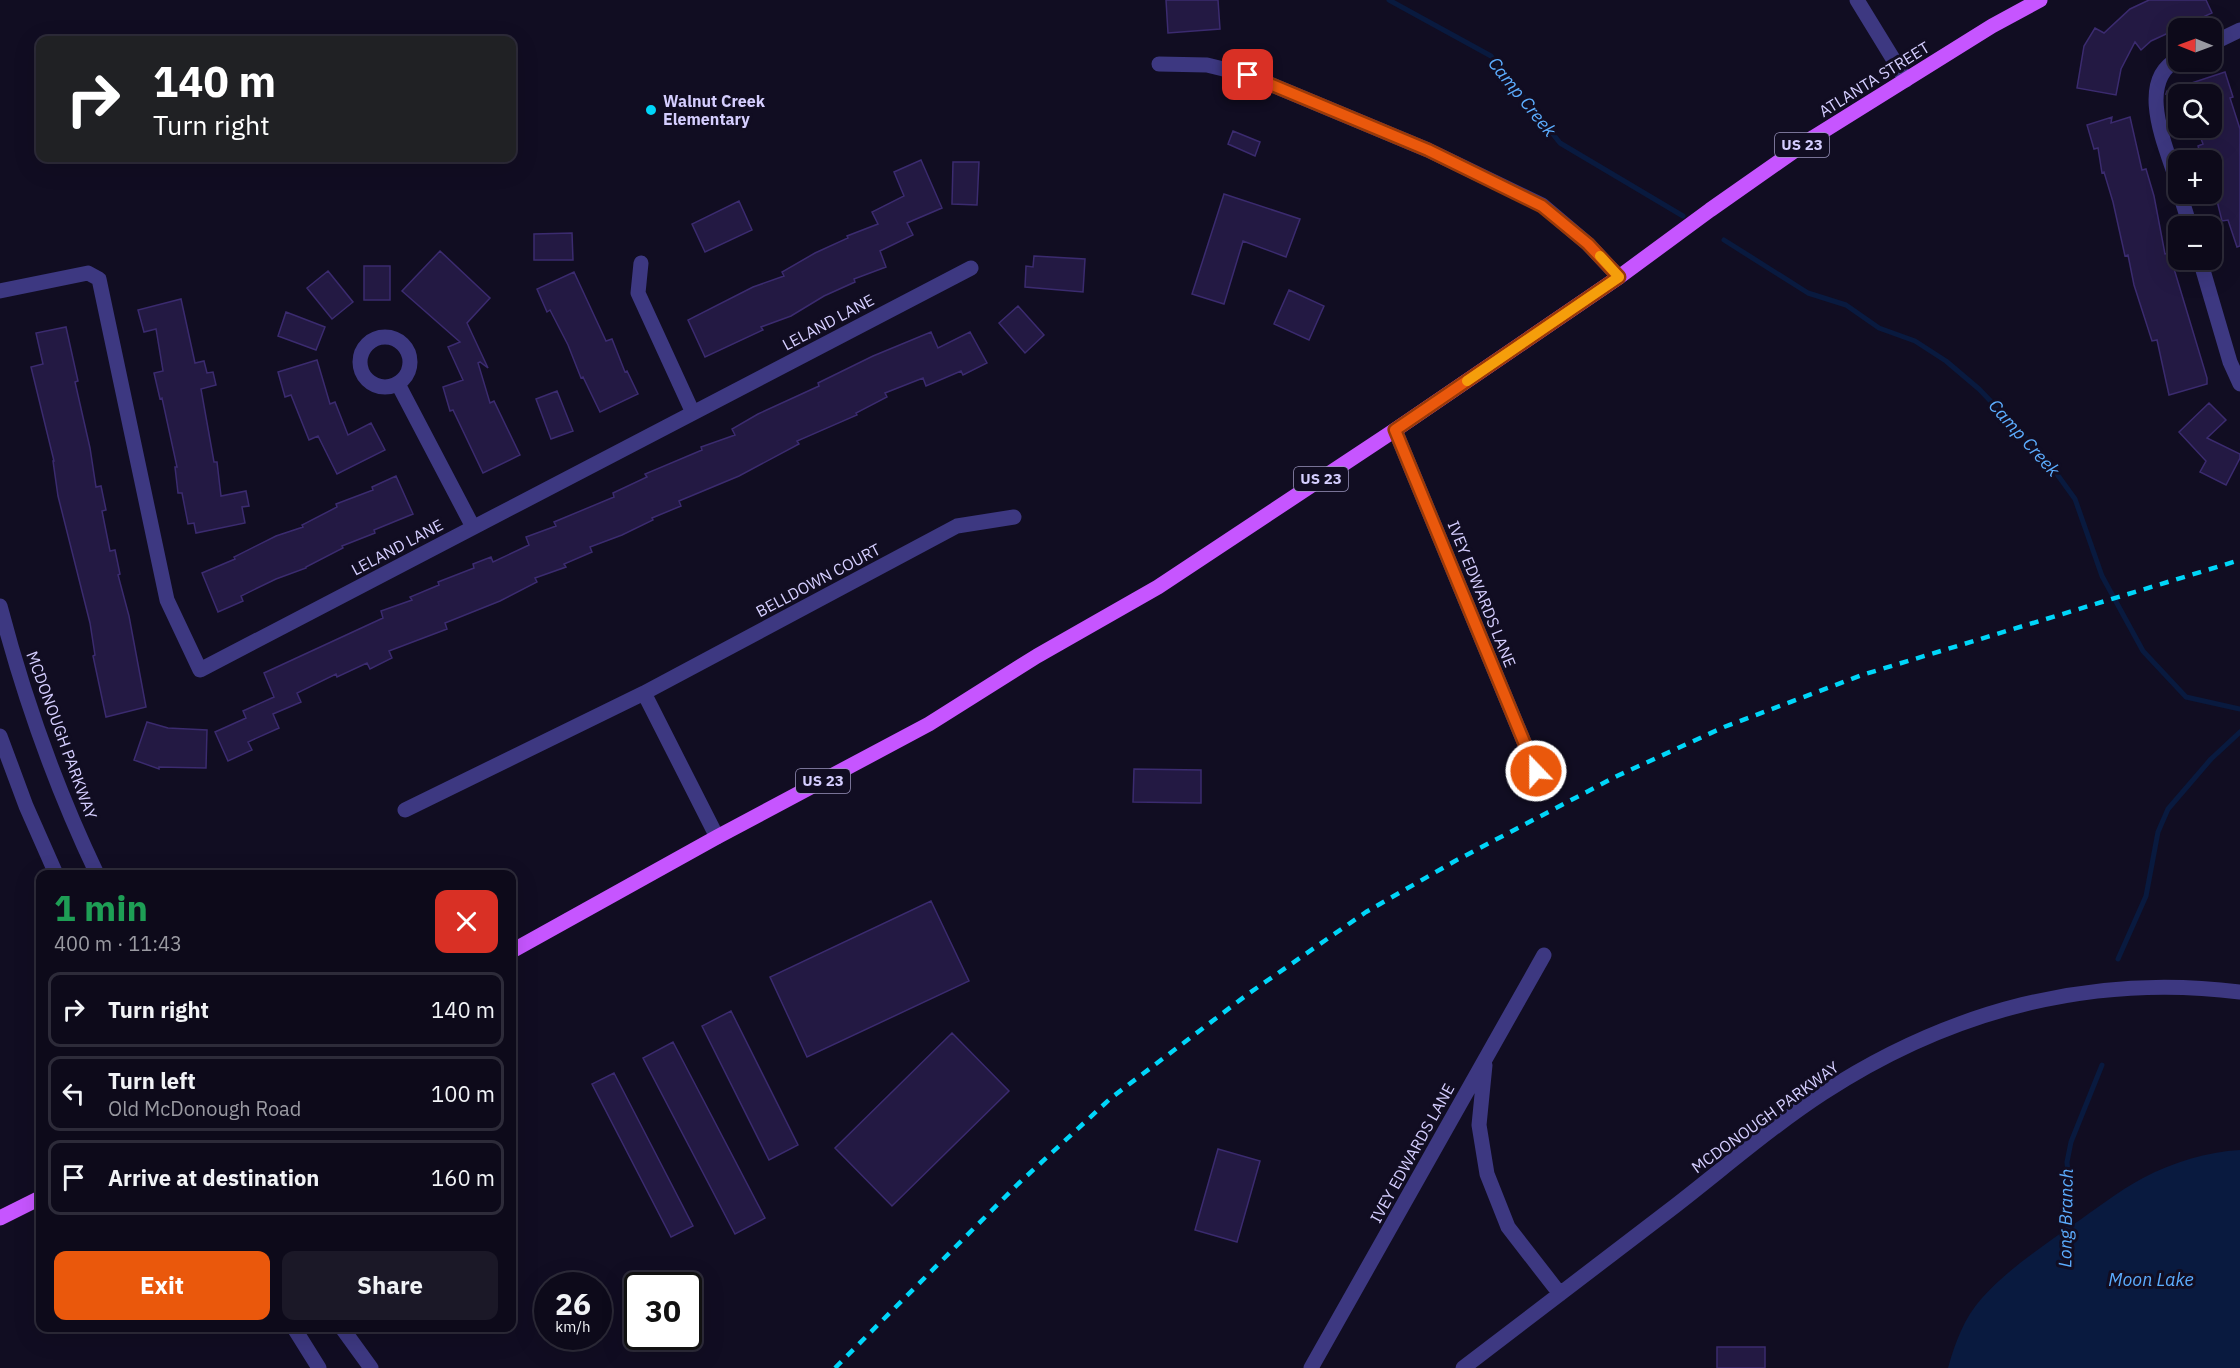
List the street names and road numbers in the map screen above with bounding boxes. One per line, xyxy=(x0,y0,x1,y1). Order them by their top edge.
street label: ATLANTA STREET xyxy=(1815,37,1933,121)
road number: US 23 xyxy=(1775,133,1829,157)
street label: LELAND LANE xyxy=(779,289,877,355)
road number: US 23 xyxy=(1294,467,1348,491)
street label: LELAND LANE xyxy=(348,514,446,580)
street label: IVEY EDWARDS LANE xyxy=(1443,518,1521,670)
street label: BELLDOWN COURT xyxy=(752,539,884,621)
street label: MCDONOUGH PARKWAY xyxy=(22,648,102,822)
road number: US 23 xyxy=(796,769,850,793)
street label: MCDONOUGH PARKWAY xyxy=(1687,1057,1843,1177)
street label: IVEY EDWARDS LANE xyxy=(1365,1080,1459,1226)

